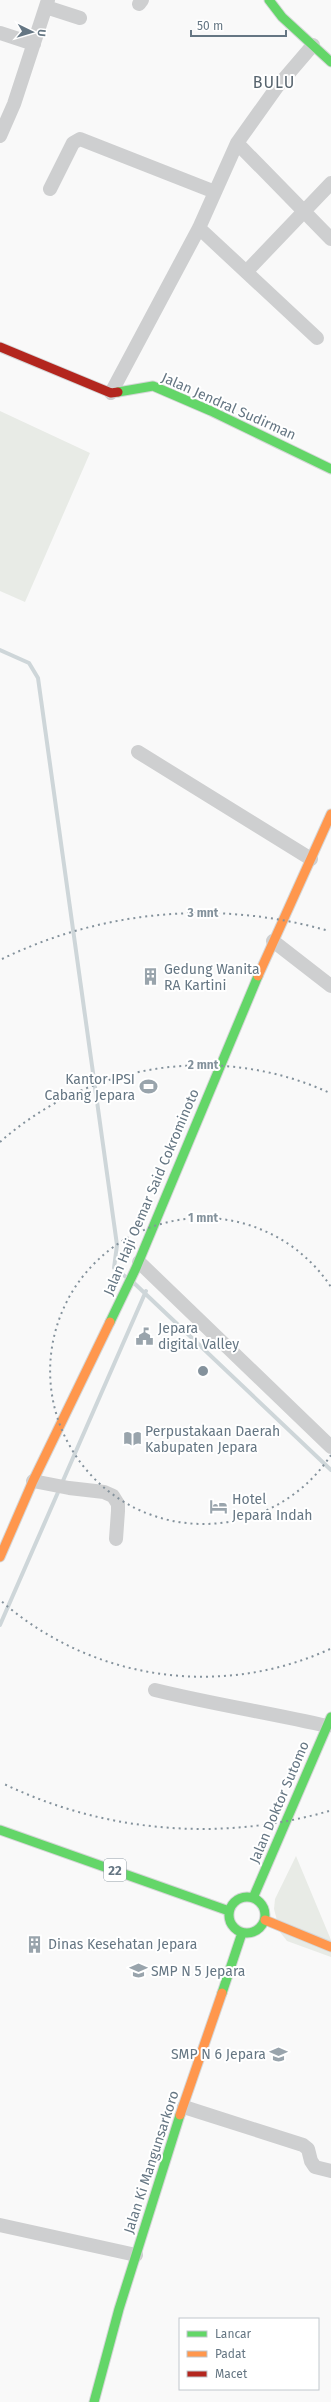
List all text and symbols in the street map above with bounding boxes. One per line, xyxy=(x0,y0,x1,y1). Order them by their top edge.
north arrow xyxy=(12,12,52,52)
scale bar xyxy=(191,12,286,38)
text: 50 m xyxy=(197,19,223,33)
text: U xyxy=(35,29,48,37)
district label: BULU xyxy=(253,73,295,92)
street label: Jalan Jendral Sudirman xyxy=(159,369,299,444)
text: 3 mnt xyxy=(187,906,219,920)
place label: Gedung Wanita RA Kartini xyxy=(164,961,260,994)
building icon: Gedung Wanita RA Kartini xyxy=(141,967,161,987)
text: 2 mnt xyxy=(188,1058,219,1072)
place label: Kantor IPSI Cabang Jepara xyxy=(44,1071,135,1104)
sports icon: Kantor IPSI Cabang Jepara xyxy=(138,1077,158,1097)
street label: Jalan Haji Oemar Said Cokrominoto xyxy=(100,1086,203,1298)
text: 1 mnt xyxy=(188,1211,218,1225)
place label: Jepara digital Valley xyxy=(158,1320,239,1353)
public building icon: Jepara digital Valley xyxy=(135,1326,155,1346)
centre of rings xyxy=(196,1364,210,1378)
place label: Perpustakaan Daerah Kabupaten Jepara xyxy=(145,1423,280,1456)
library icon: Perpustakaan Daerah Kabupaten Jepara xyxy=(122,1429,142,1449)
place label: Hotel Jepara Indah xyxy=(232,1491,312,1524)
hotel icon: Hotel Jepara Indah xyxy=(209,1497,229,1517)
street label: Jalan Doktor Sutomo xyxy=(246,1739,313,1866)
road number: 22 xyxy=(104,1859,126,1881)
building icon: Dinas Kesehatan Jepara xyxy=(25,1934,45,1954)
place label: Dinas Kesehatan Jepara xyxy=(48,1936,197,1953)
school or university icon: SMP N 5 Jepara xyxy=(128,1961,148,1981)
place label: SMP N 5 Jepara xyxy=(151,1963,245,1980)
school or university icon: SMP N 6 Jepara xyxy=(269,2044,289,2064)
place label: SMP N 6 Jepara xyxy=(171,2046,266,2063)
street label: Jalan Ki Mangunsarkoro xyxy=(120,2089,183,2236)
legend xyxy=(179,2318,319,2390)
text: Lancar xyxy=(215,2327,252,2341)
text: Padat xyxy=(215,2347,247,2361)
text: Macet xyxy=(215,2367,248,2381)

